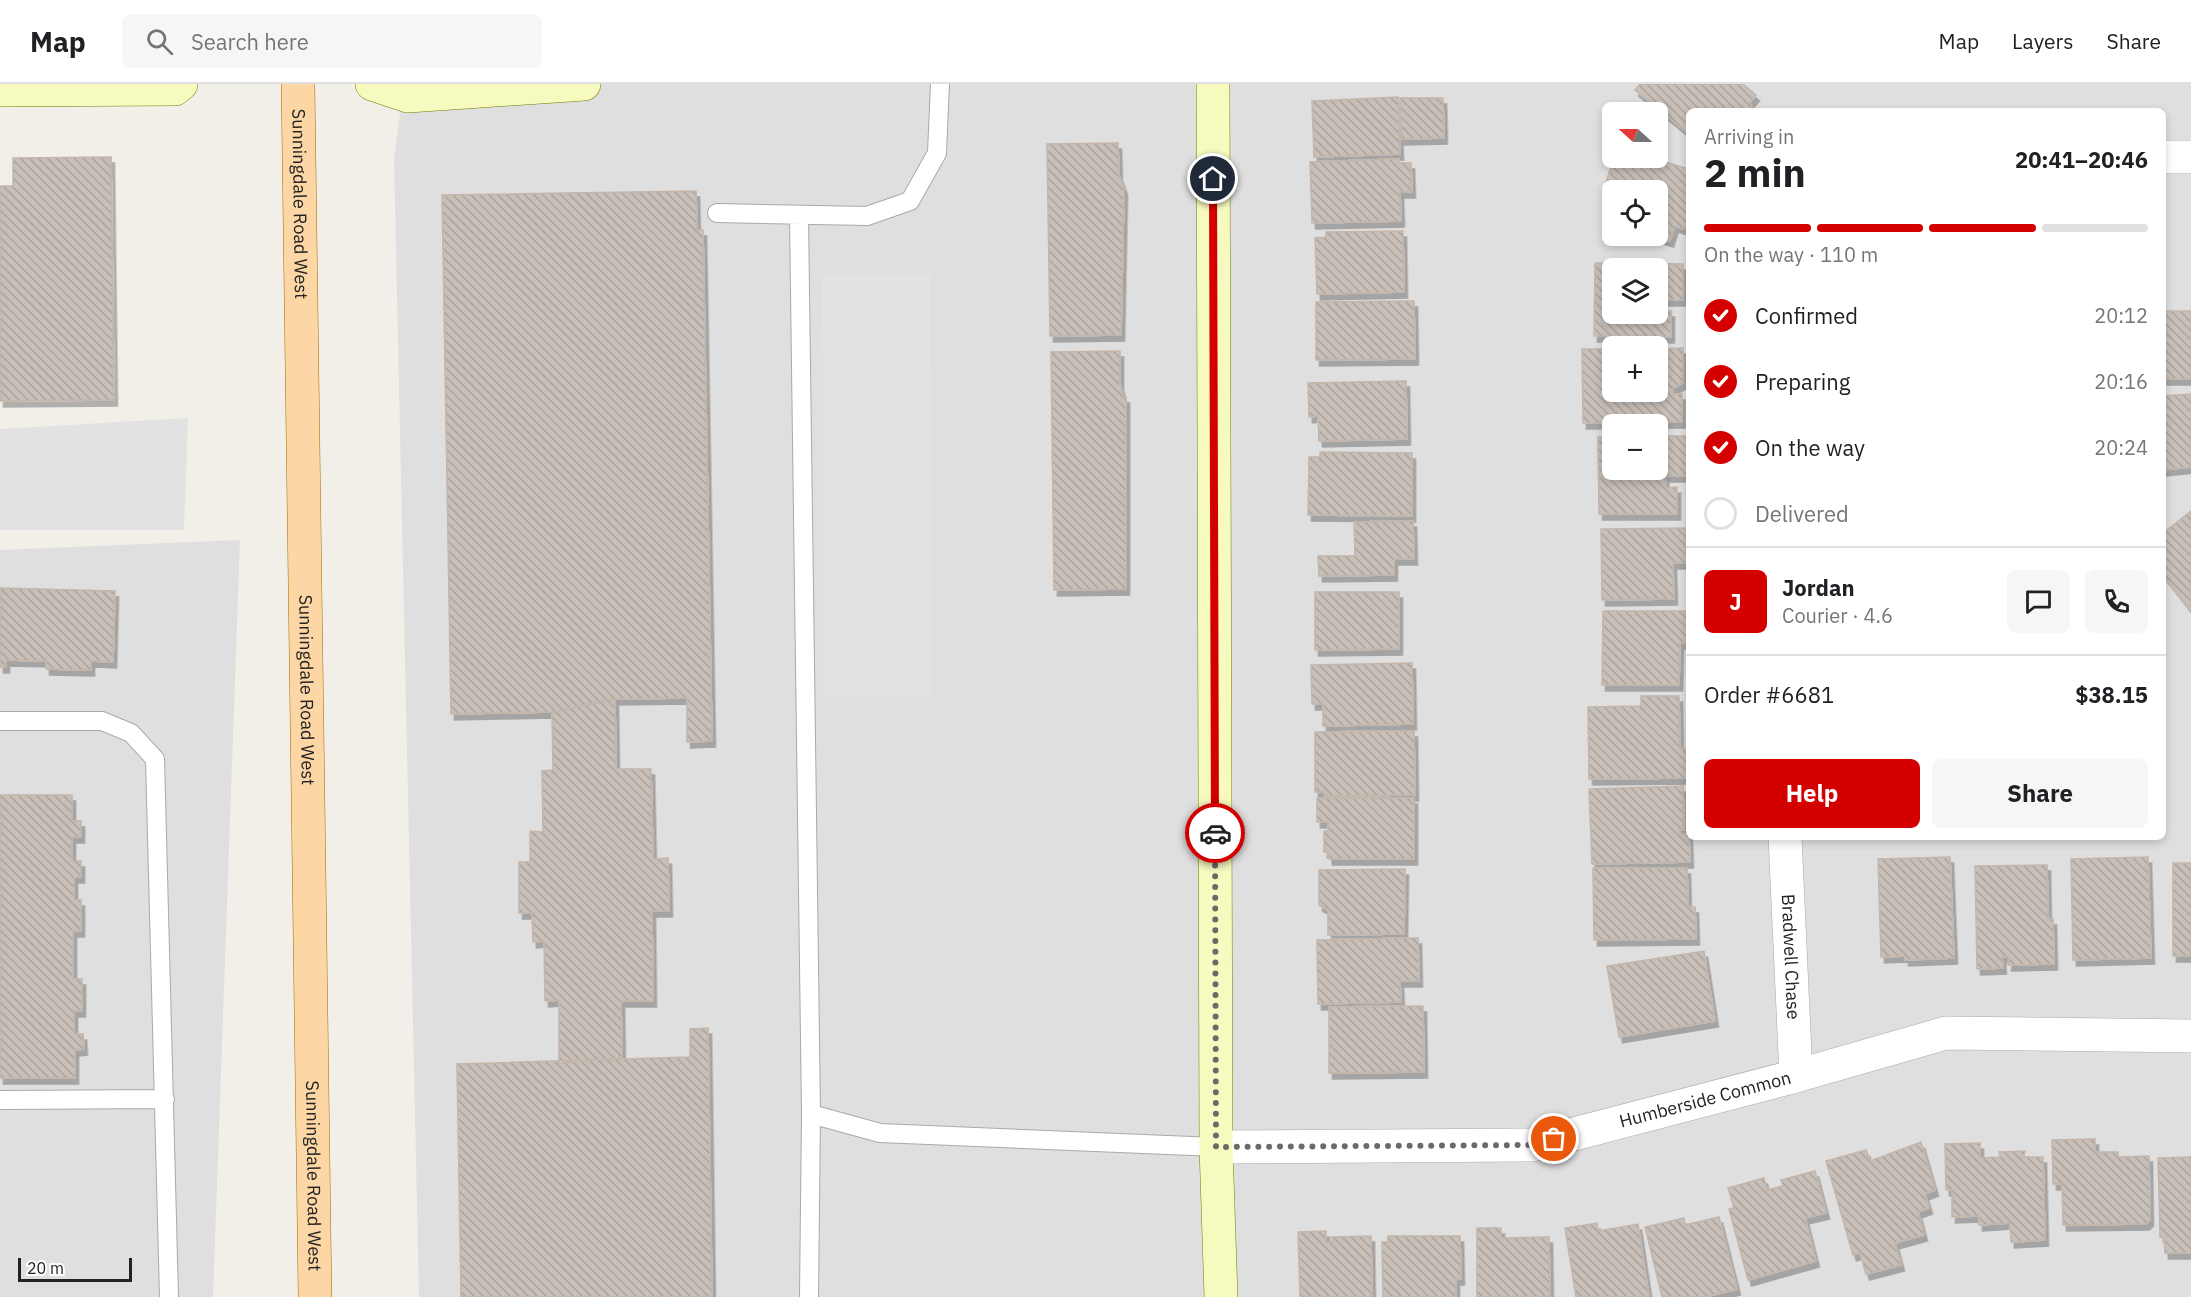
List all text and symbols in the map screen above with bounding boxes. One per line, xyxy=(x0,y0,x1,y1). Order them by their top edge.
search box xyxy=(122,14,542,68)
text: Map xyxy=(30,23,86,60)
icon: search xyxy=(143,25,176,58)
text: Search here xyxy=(191,27,309,56)
text: Map xyxy=(1939,27,1979,55)
text: Layers xyxy=(2012,27,2074,55)
text: Share xyxy=(2107,27,2161,55)
north arrow xyxy=(1602,102,1668,168)
map controls xyxy=(1602,102,1668,480)
street label: Sunningdale Road West xyxy=(287,108,313,300)
text: Arriving in xyxy=(1704,123,1794,150)
text: 20:41–20:46 xyxy=(2015,145,2148,174)
text: 2 min xyxy=(1704,147,1806,198)
pin xyxy=(1187,153,1238,204)
icon: home xyxy=(1196,162,1229,195)
button: locate xyxy=(1602,180,1668,246)
text: On the way · 110 m xyxy=(1704,241,1878,268)
button: layers xyxy=(1602,258,1668,324)
icon: check xyxy=(1704,299,1737,332)
text: Confirmed xyxy=(1755,301,1858,330)
text: 20:12 xyxy=(2094,302,2148,329)
button: + xyxy=(1602,336,1668,402)
icon: check xyxy=(1704,365,1737,398)
text: Preparing xyxy=(1755,367,1850,396)
text: 20:16 xyxy=(2094,368,2148,395)
button: − xyxy=(1602,414,1668,480)
icon: check xyxy=(1704,431,1737,464)
text: On the way xyxy=(1755,433,1865,462)
text: 20:24 xyxy=(2094,434,2148,461)
text: Delivered xyxy=(1755,499,1849,528)
button: chat xyxy=(2007,570,2070,633)
button: phone xyxy=(2085,570,2148,633)
text: Jordan xyxy=(1782,573,1855,602)
text: J xyxy=(1729,587,1742,616)
street label: Sunningdale Road West xyxy=(294,594,320,785)
text: Courier · 4.6 xyxy=(1782,602,1893,629)
text: Order #6681 xyxy=(1704,680,1834,709)
text: $38.15 xyxy=(2075,680,2148,709)
button: Help xyxy=(1704,759,1920,828)
button: Share xyxy=(1932,759,2148,828)
courier xyxy=(1185,803,1245,863)
icon: car xyxy=(1199,817,1232,850)
street label: Bradwell Chase xyxy=(1777,894,1805,1020)
street label: Humberside Common xyxy=(1617,1066,1793,1133)
street label: Sunningdale Road West xyxy=(301,1080,327,1271)
pin xyxy=(1528,1113,1579,1164)
icon: bag xyxy=(1537,1122,1570,1155)
scale bar xyxy=(18,1255,132,1282)
text: 20 m xyxy=(27,1258,64,1278)

